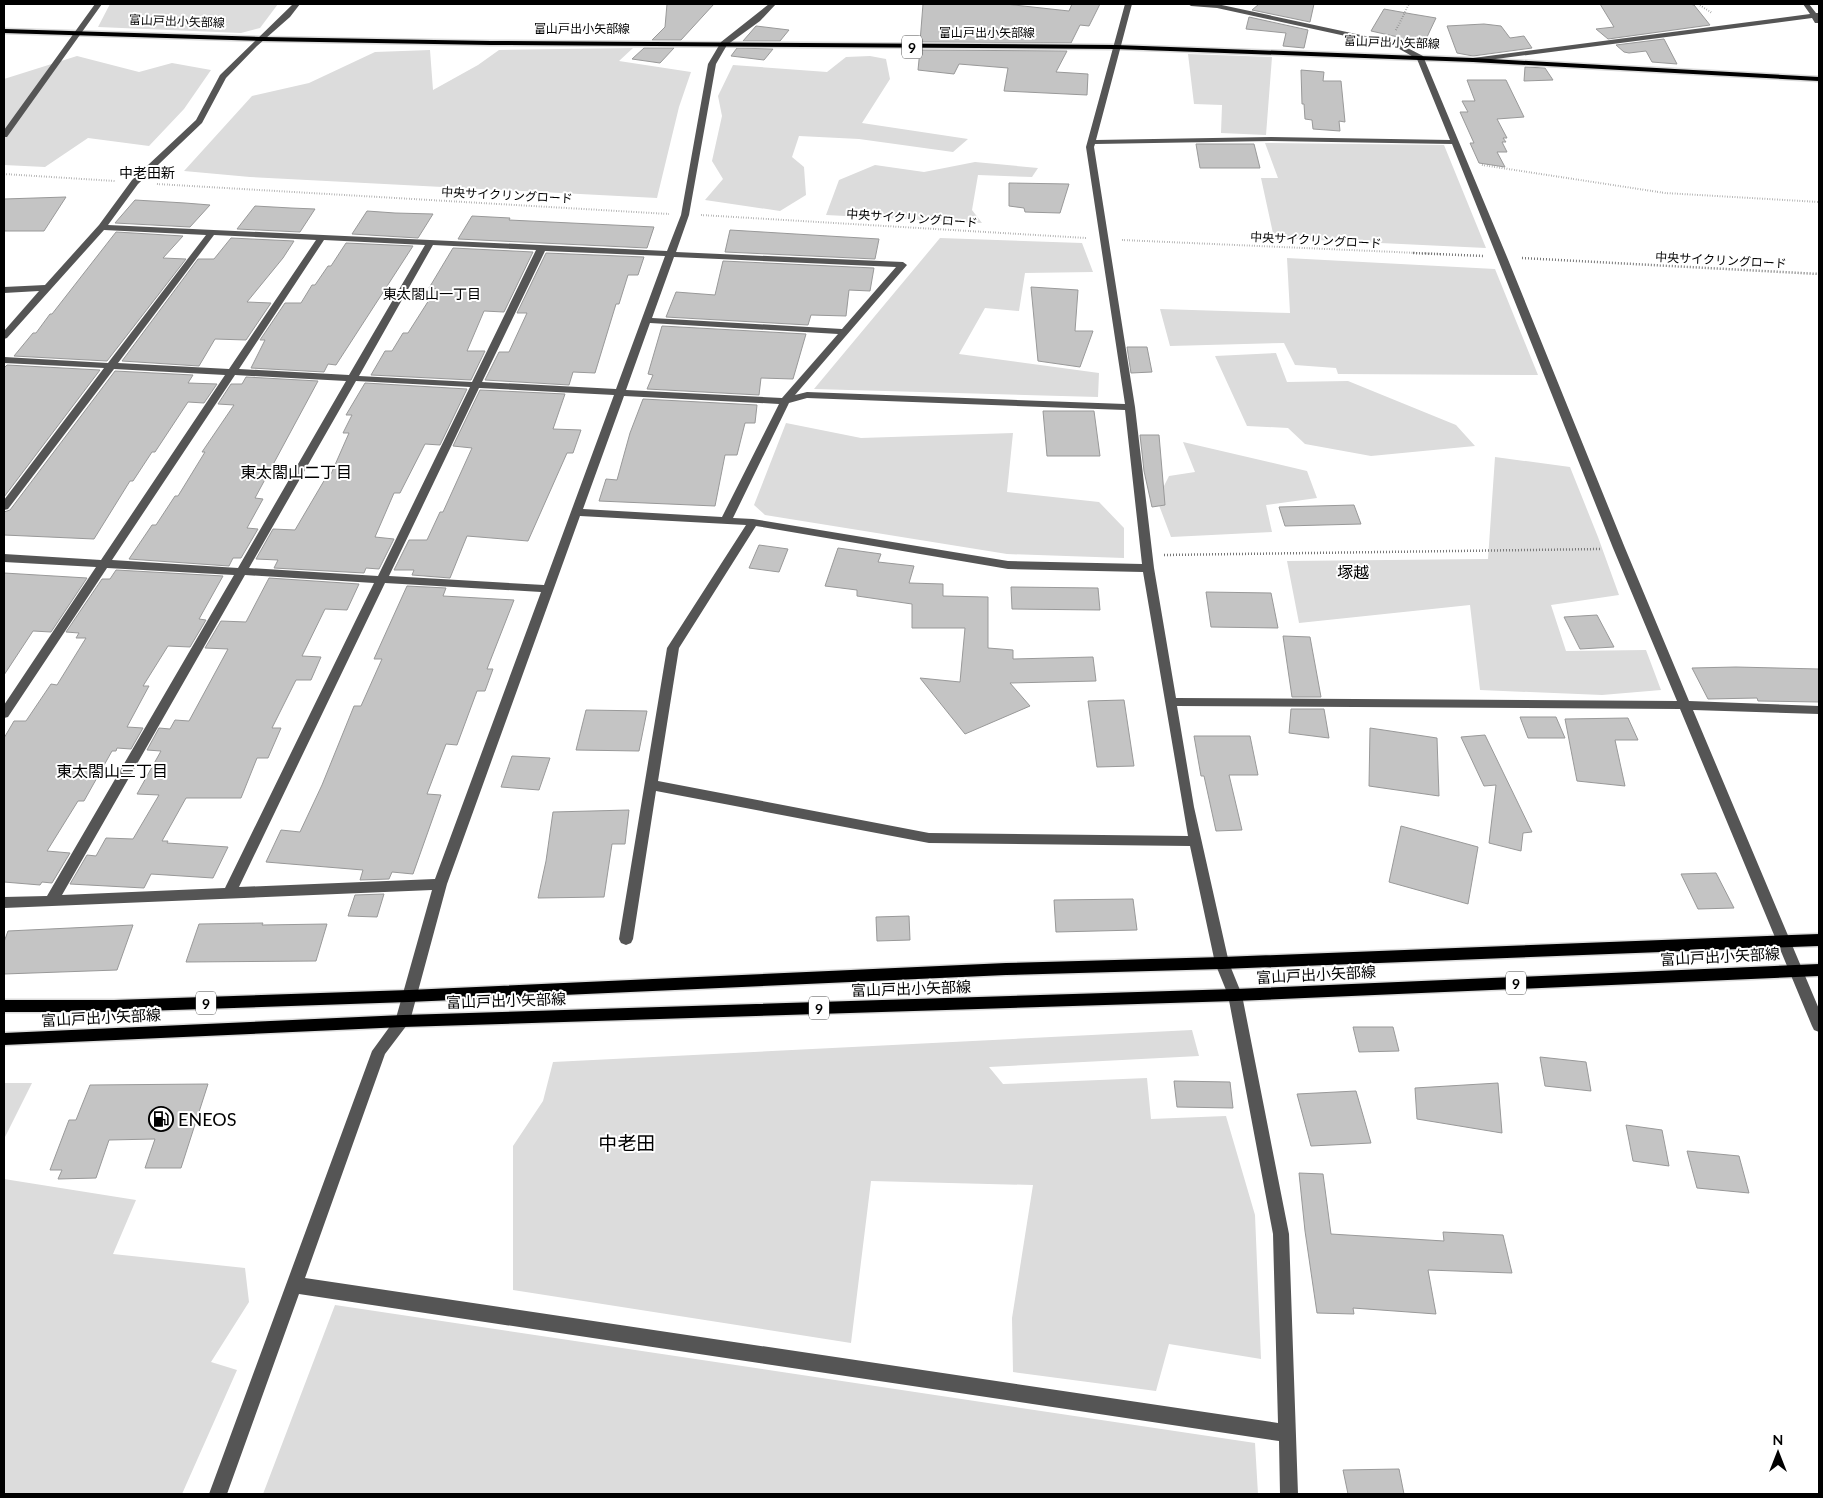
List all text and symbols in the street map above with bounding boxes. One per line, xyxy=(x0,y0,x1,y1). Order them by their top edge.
street label: 富山戸出小矢部線 xyxy=(129,12,225,30)
street label: 富山戸出小矢部線 xyxy=(534,21,630,36)
street label: 富山戸出小矢部線 xyxy=(939,25,1035,40)
street label: 富山戸出小矢部線 xyxy=(1344,33,1440,51)
road number: 9 xyxy=(902,36,922,58)
district label: 中老田新 xyxy=(119,164,175,181)
street label: 中央サイクリングロード xyxy=(441,184,573,206)
street label: 中央サイクリングロード xyxy=(846,206,978,230)
street label: 中央サイクリングロード xyxy=(1250,229,1382,251)
street label: 中央サイクリングロード xyxy=(1655,249,1787,271)
district label: 東太閤山一丁目 xyxy=(383,285,481,302)
district label: 東太閤山二丁目 xyxy=(240,462,352,481)
district label: 塚越 xyxy=(1337,562,1369,581)
district label: 東太閤山三丁目 xyxy=(56,761,168,780)
street label: 富山戸出小矢部線 xyxy=(1660,944,1780,968)
street label: 富山戸出小矢部線 xyxy=(1256,962,1376,986)
road number: 9 xyxy=(1506,971,1526,994)
street label: 富山戸出小矢部線 xyxy=(851,977,971,999)
street label: 富山戸出小矢部線 xyxy=(446,989,566,1011)
road number: 9 xyxy=(196,991,216,1014)
road number: 9 xyxy=(809,996,829,1020)
street label: 富山戸出小矢部線 xyxy=(41,1005,161,1029)
fuel station icon: ENEOS xyxy=(148,1106,174,1132)
place label: ENEOS xyxy=(178,1108,236,1130)
district label: 中老田 xyxy=(598,1131,656,1154)
north arrow xyxy=(1753,1428,1803,1478)
text: N xyxy=(1773,1431,1783,1448)

